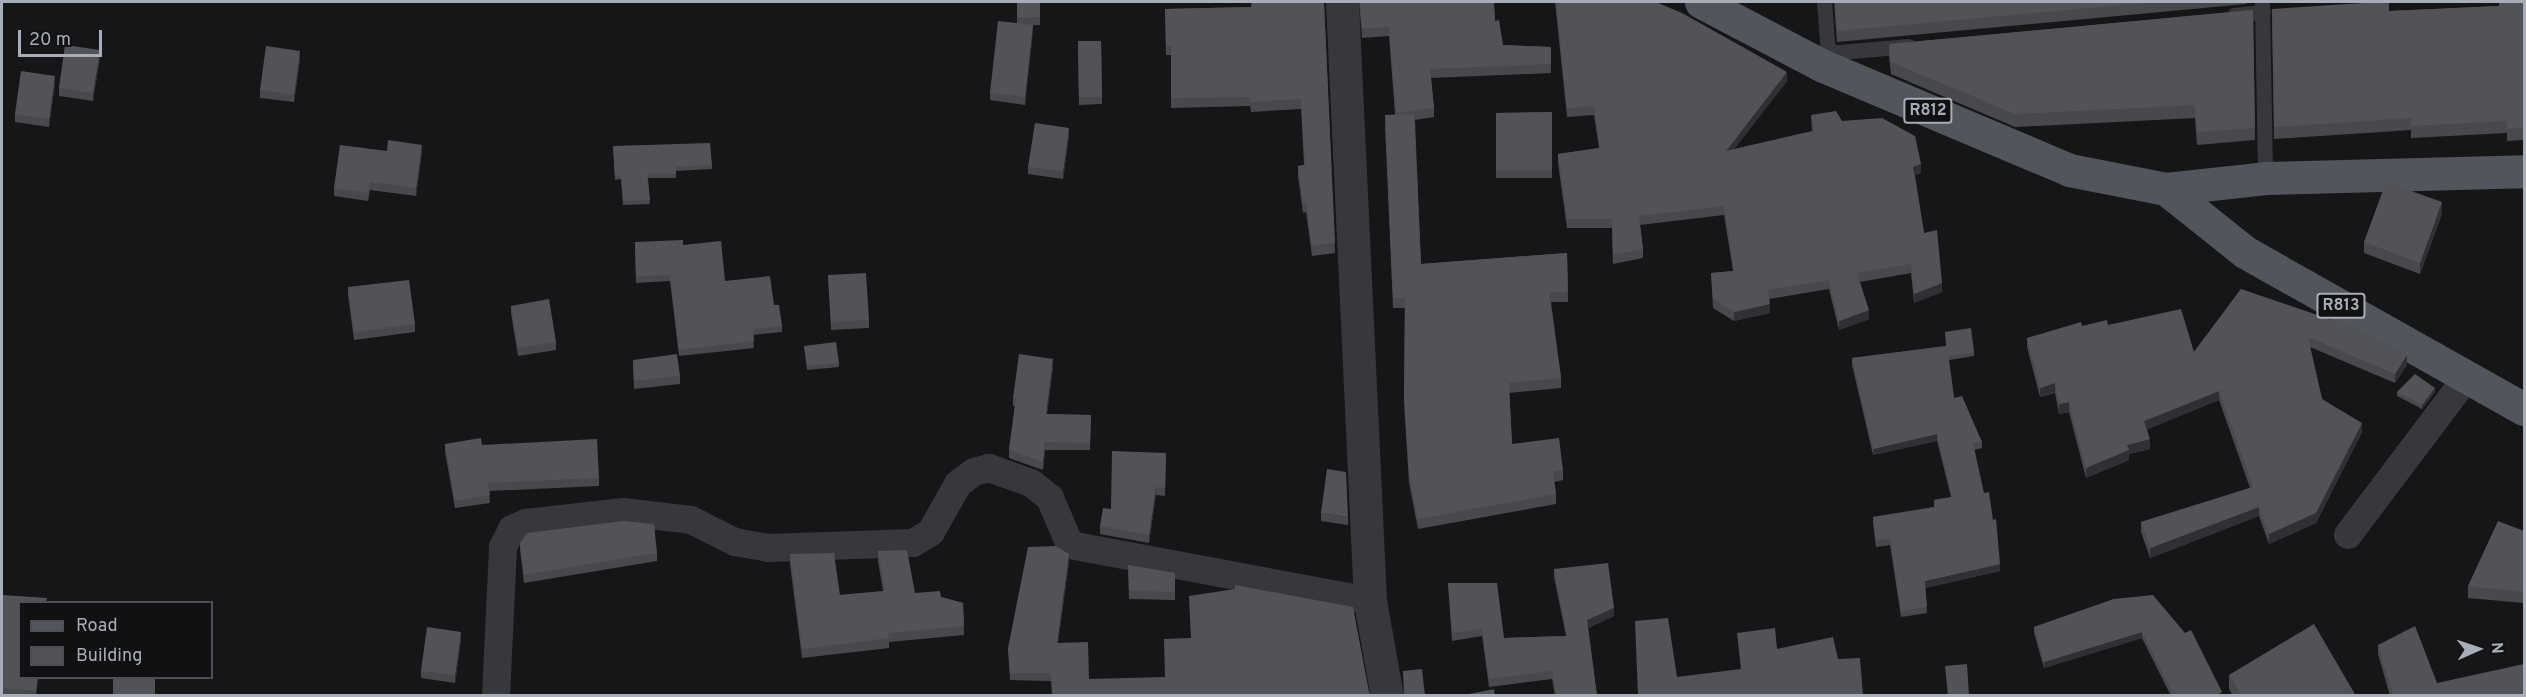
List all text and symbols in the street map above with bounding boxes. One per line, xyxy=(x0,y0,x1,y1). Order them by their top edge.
scale bar xyxy=(21,18,105,56)
text: 20 m xyxy=(29,29,71,52)
road number: R812 xyxy=(1902,98,1954,124)
road number: R813 xyxy=(2316,293,2366,319)
legend xyxy=(18,601,213,679)
text: Road xyxy=(76,615,118,638)
north arrow xyxy=(2448,619,2508,679)
text: N xyxy=(2486,642,2506,654)
text: Building xyxy=(76,645,142,668)

